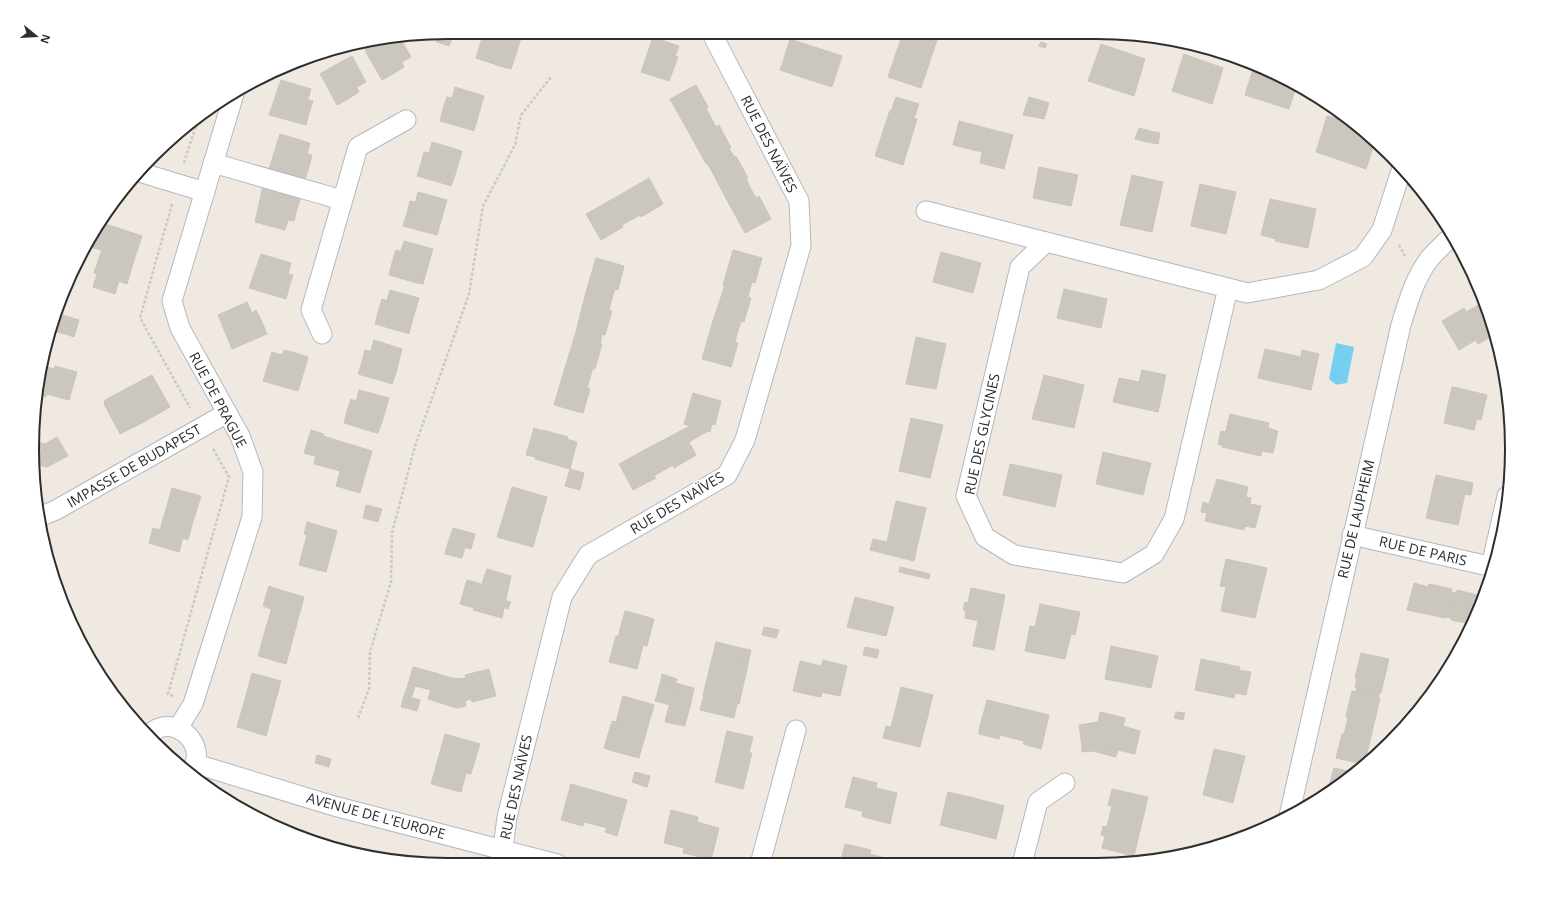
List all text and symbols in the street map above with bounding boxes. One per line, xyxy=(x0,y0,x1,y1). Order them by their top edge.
north arrow xyxy=(16,16,56,56)
text: N xyxy=(37,33,55,46)
street label: RUE DES NAÏVES xyxy=(737,92,802,196)
street label: RUE DE PRAGUE xyxy=(185,349,252,451)
street label: RUE DES GLYCINES xyxy=(959,371,1004,496)
street label: IMPASSE DE BUDAPEST xyxy=(63,419,205,512)
street label: RUE DE LAUPHEIM xyxy=(1333,458,1378,580)
street label: RUE DES NAÏVES xyxy=(626,467,727,538)
street label: RUE DE PARIS xyxy=(1377,531,1469,570)
street label: RUE DES NAÏVES xyxy=(495,733,536,841)
street label: AVENUE DE L'EUROPE xyxy=(305,788,448,843)

